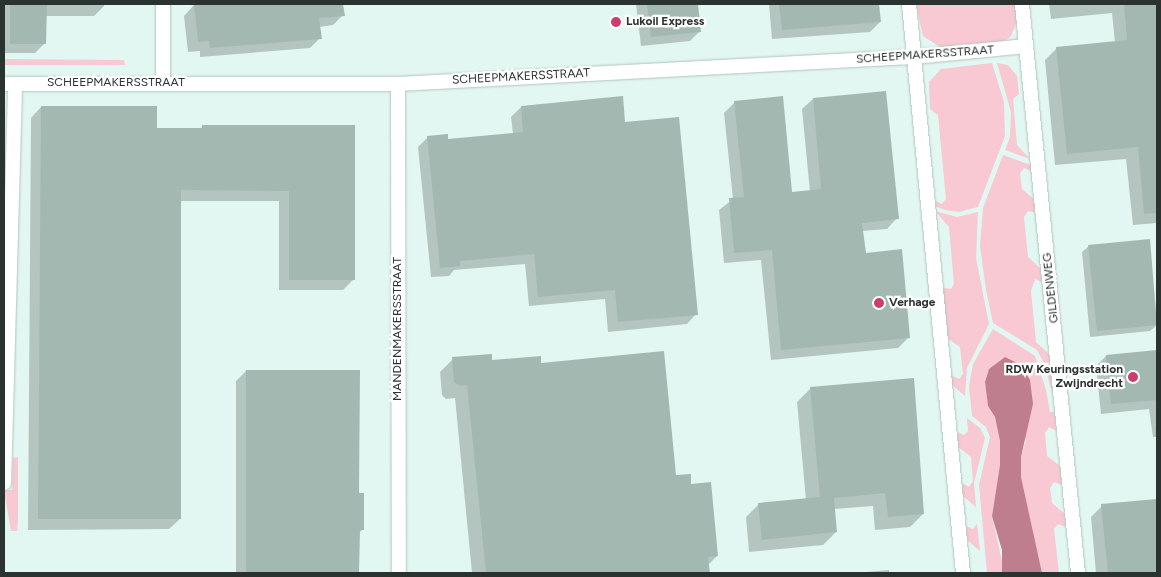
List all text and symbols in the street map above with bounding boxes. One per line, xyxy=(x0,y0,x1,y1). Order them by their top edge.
place label: Lukoil Express xyxy=(626,15,704,29)
marker: Lukoil Express xyxy=(610,16,622,28)
street label: SCHEEPMAKERSSTRAAT xyxy=(856,43,994,67)
street label: SCHEEPMAKERSSTRAAT xyxy=(452,66,590,88)
street label: SCHEEPMAKERSSTRAAT xyxy=(47,76,185,90)
street label: GILDENWEG xyxy=(1040,252,1062,324)
street label: MANDENMAKERSSTRAAT xyxy=(391,257,405,401)
place label: Verhage xyxy=(889,296,935,310)
marker: Verhage xyxy=(873,297,885,309)
place label: RDW Keuringsstation Zwijndrecht xyxy=(1006,363,1123,391)
marker: RDW Keuringsstation Zwijndrecht xyxy=(1127,371,1139,383)

